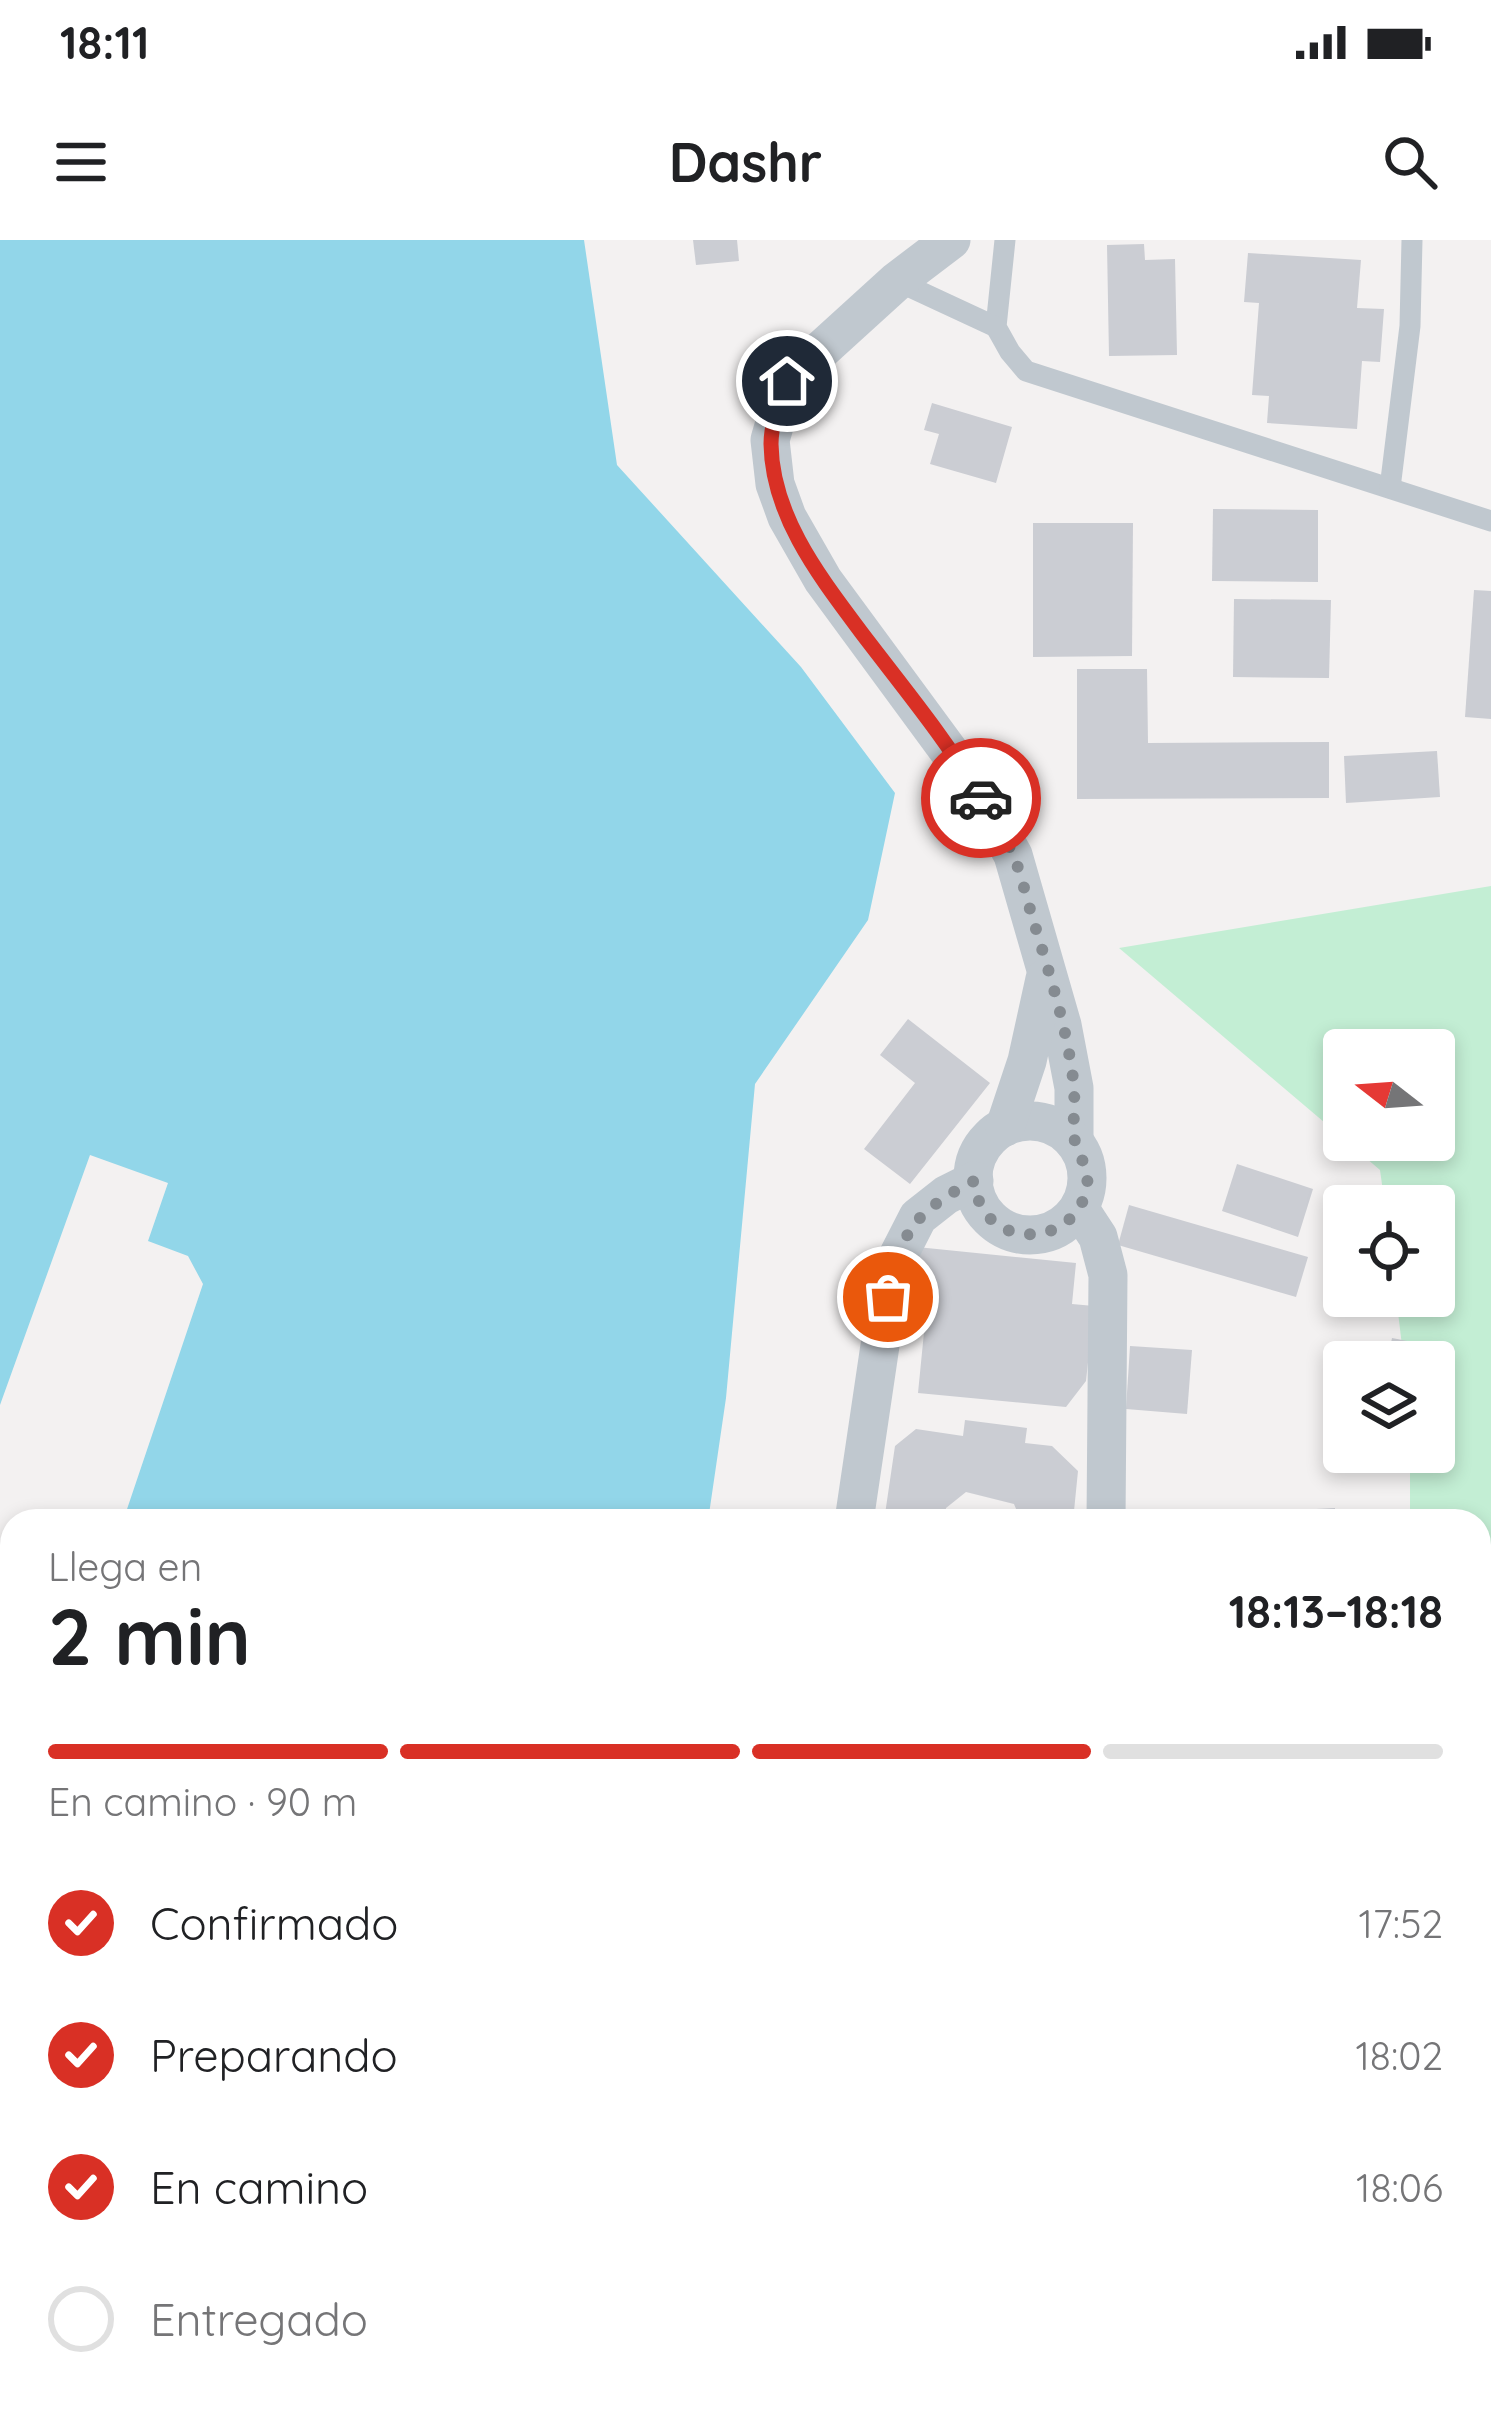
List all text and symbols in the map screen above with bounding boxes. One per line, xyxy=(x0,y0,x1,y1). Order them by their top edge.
text: 18:11 xyxy=(60,14,149,70)
text: Dashr xyxy=(669,128,822,196)
icon: menu xyxy=(48,129,114,195)
icon: search xyxy=(1377,129,1443,195)
pin xyxy=(736,330,838,432)
icon: home xyxy=(754,348,820,414)
courier xyxy=(921,738,1041,858)
icon: car xyxy=(948,765,1014,831)
north arrow xyxy=(1323,1029,1455,1161)
map controls xyxy=(1323,1029,1455,1473)
button: locate xyxy=(1323,1185,1455,1317)
pin xyxy=(837,1246,939,1348)
icon: bag xyxy=(855,1264,921,1330)
button: layers xyxy=(1323,1341,1455,1473)
text: Llega en xyxy=(48,1542,202,1591)
text: 18:13–18:18 xyxy=(1229,1583,1443,1639)
text: 2 min xyxy=(48,1587,251,1685)
text: En camino · 90 m xyxy=(48,1777,357,1826)
icon: check xyxy=(48,1890,114,1956)
text: Confirmado xyxy=(150,1895,398,1951)
text: 17:52 xyxy=(1358,1899,1443,1948)
icon: check xyxy=(48,2022,114,2088)
text: Preparando xyxy=(150,2027,398,2083)
text: 18:02 xyxy=(1355,2031,1443,2080)
icon: check xyxy=(48,2154,114,2220)
text: En camino xyxy=(150,2159,368,2215)
text: 18:06 xyxy=(1356,2163,1443,2212)
text: Entregado xyxy=(150,2291,368,2347)

